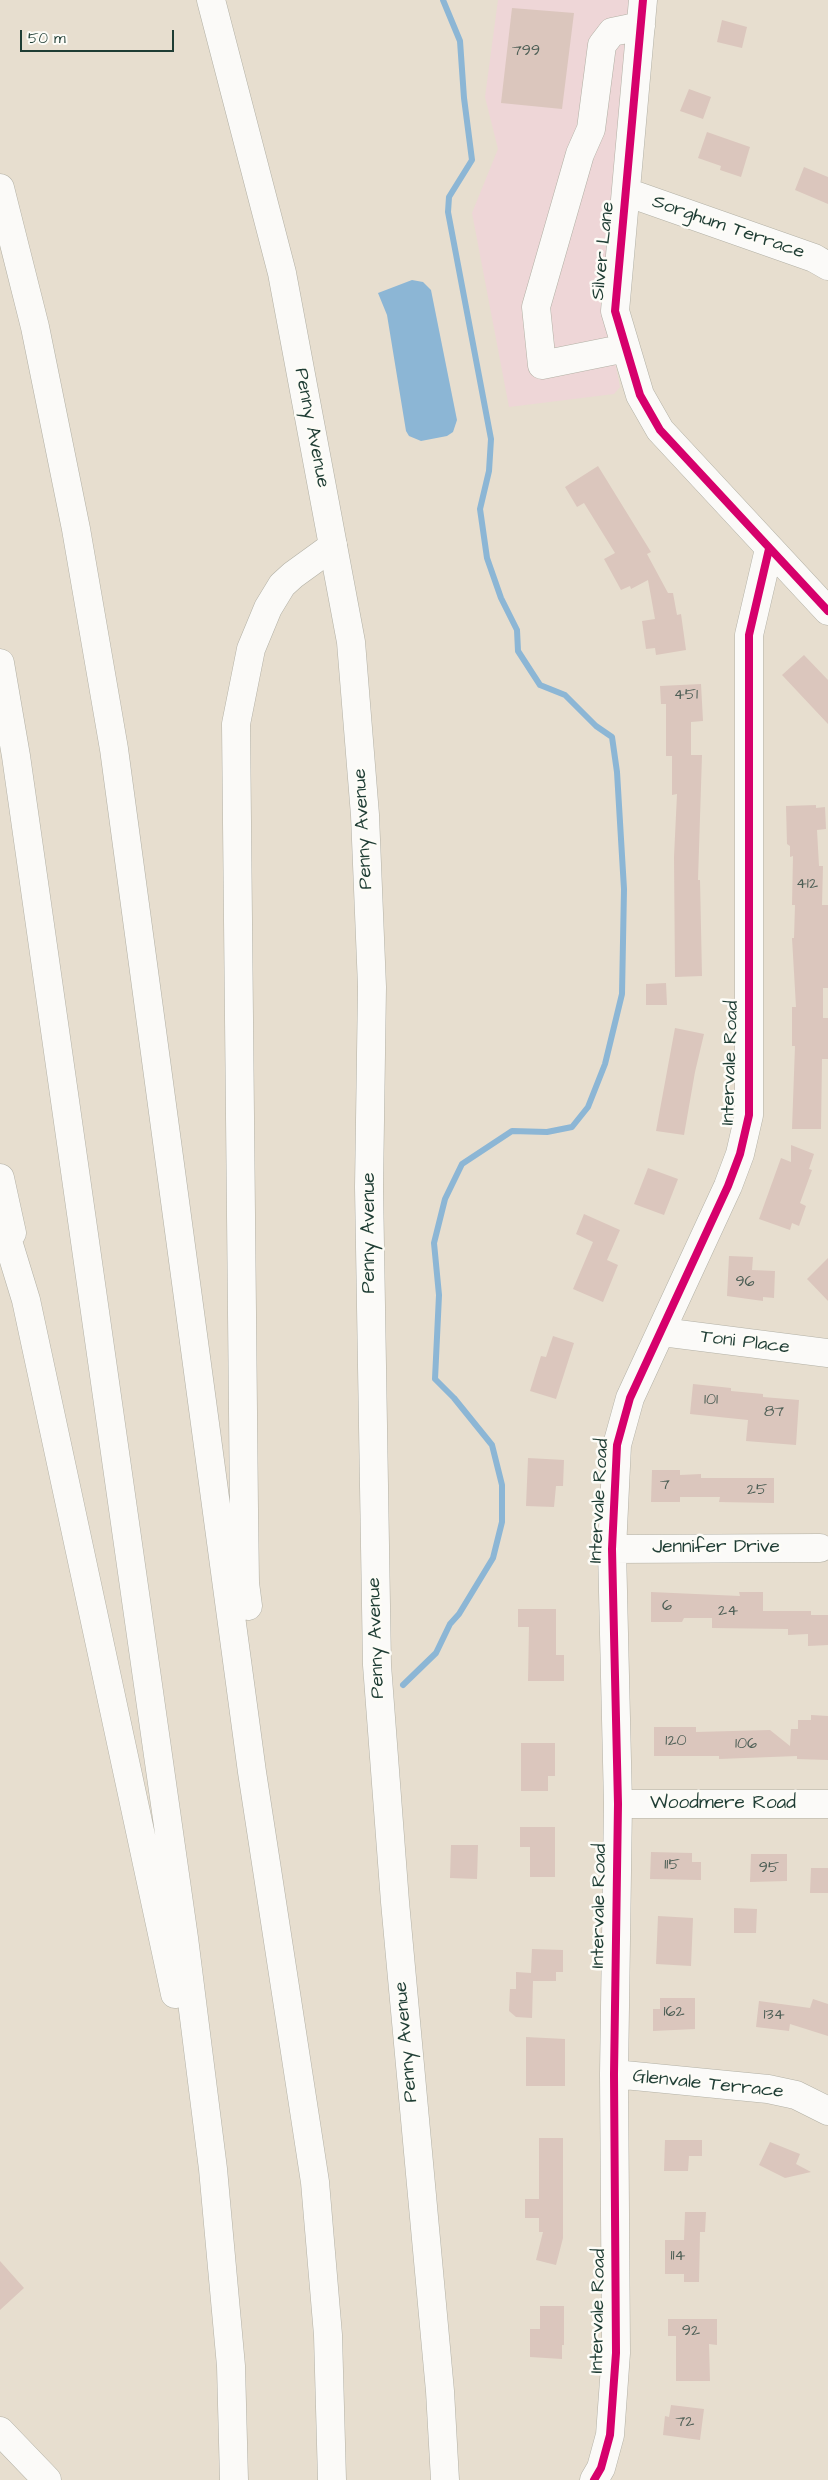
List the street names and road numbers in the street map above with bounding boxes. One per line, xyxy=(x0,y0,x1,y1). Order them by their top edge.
street label: Sorghum Terrace xyxy=(649,191,807,265)
street label: Silver Lane xyxy=(587,201,621,301)
street label: Penny Avenue xyxy=(288,366,334,490)
street label: Penny Avenue xyxy=(349,768,379,890)
street label: Intervale Road xyxy=(717,1000,745,1126)
street label: Penny Avenue xyxy=(359,1172,381,1294)
street label: Toni Place xyxy=(699,1326,791,1360)
street label: Intervale Road xyxy=(585,1438,615,1564)
street label: Jennifer Drive xyxy=(652,1537,780,1559)
street label: Penny Avenue xyxy=(363,1577,391,1699)
street label: Woodmere Road xyxy=(650,1793,796,1815)
street label: Intervale Road xyxy=(588,1843,612,1969)
street label: Penny Avenue xyxy=(390,1981,424,2103)
street label: Glenvale Terrace xyxy=(632,2066,784,2104)
street label: Intervale Road xyxy=(587,2248,611,2374)

